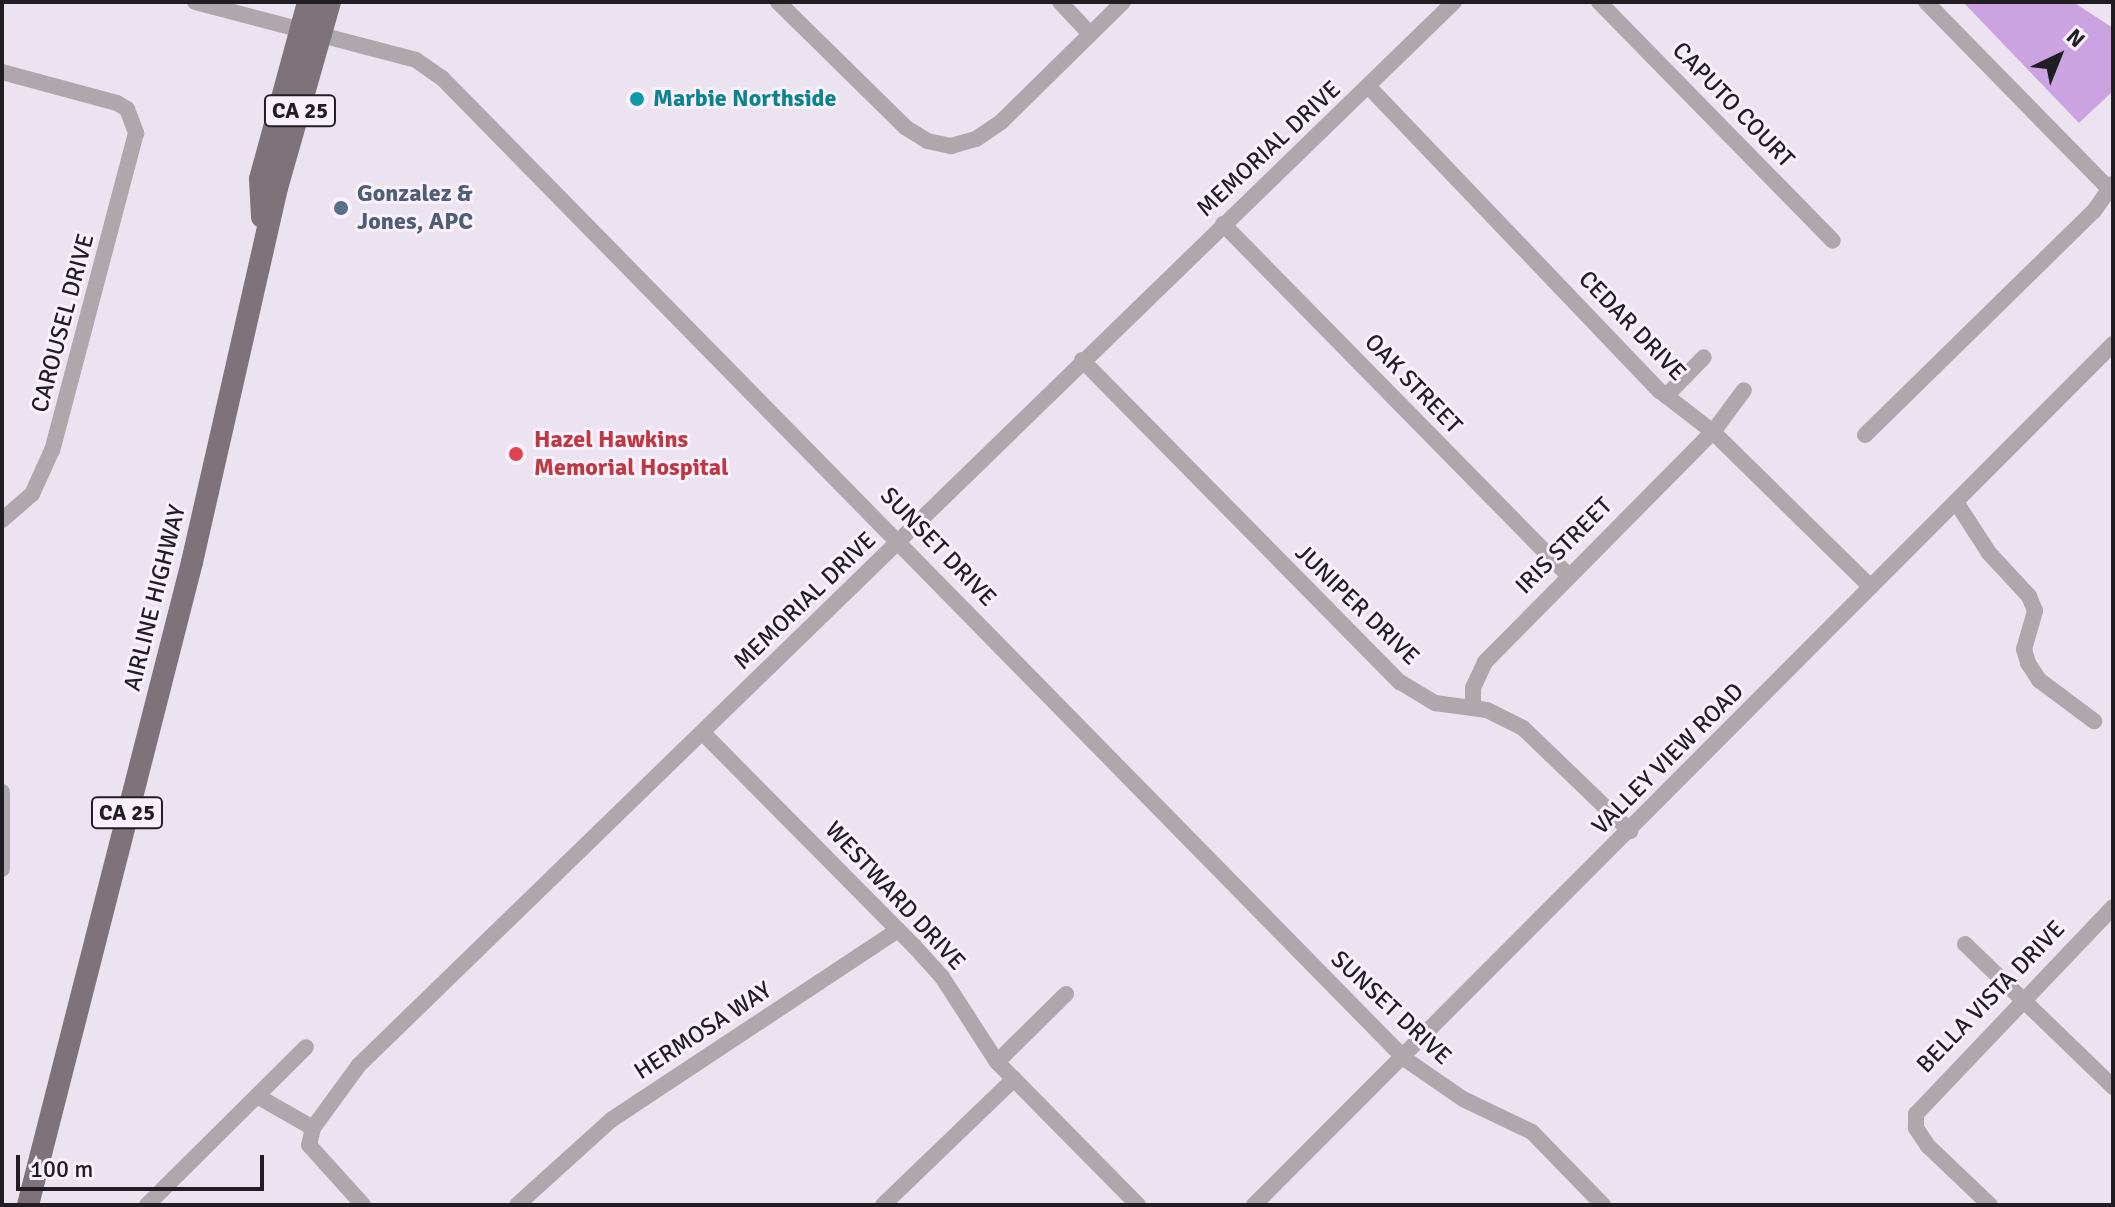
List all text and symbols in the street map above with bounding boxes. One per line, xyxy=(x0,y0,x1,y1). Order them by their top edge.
north arrow xyxy=(2019,16,2099,96)
text: N xyxy=(2061,23,2091,53)
street label: CAPUTO COURT xyxy=(1666,36,1800,174)
street label: MEMORIAL DRIVE xyxy=(1191,75,1347,223)
place label: Marbie Northside xyxy=(653,85,836,113)
marker: Marbie Northside xyxy=(628,90,646,108)
road number: CA 25 xyxy=(262,93,338,129)
place label: Gonzalez & Jones, APC xyxy=(357,180,473,236)
marker: Gonzalez & Jones, APC xyxy=(332,199,350,217)
street label: CAROUSEL DRIVE xyxy=(25,230,101,416)
street label: CEDAR DRIVE xyxy=(1572,265,1692,387)
street label: OAK STREET xyxy=(1358,328,1468,440)
place label: Hazel Hawkins Memorial Hospital xyxy=(534,426,728,482)
marker: Hazel Hawkins Memorial Hospital xyxy=(505,443,527,465)
street label: SUNSET DRIVE xyxy=(874,482,1002,612)
street label: IRIS STREET xyxy=(1510,492,1618,600)
street label: AIRLINE HIGHWAY xyxy=(118,502,192,694)
street label: MEMORIAL DRIVE xyxy=(728,526,882,676)
street label: JUNIPER DRIVE xyxy=(1289,539,1425,671)
street label: VALLEY VIEW ROAD xyxy=(1586,677,1750,841)
road number: CA 25 xyxy=(89,795,165,831)
street label: WESTWARD DRIVE xyxy=(819,816,971,976)
street label: BELLA VISTA DRIVE xyxy=(1911,915,2071,1079)
street label: SUNSET DRIVE xyxy=(1325,945,1457,1071)
street label: HERMOSA WAY xyxy=(629,976,777,1086)
scale bar xyxy=(20,1139,268,1189)
text: 100 m xyxy=(30,1154,93,1184)

